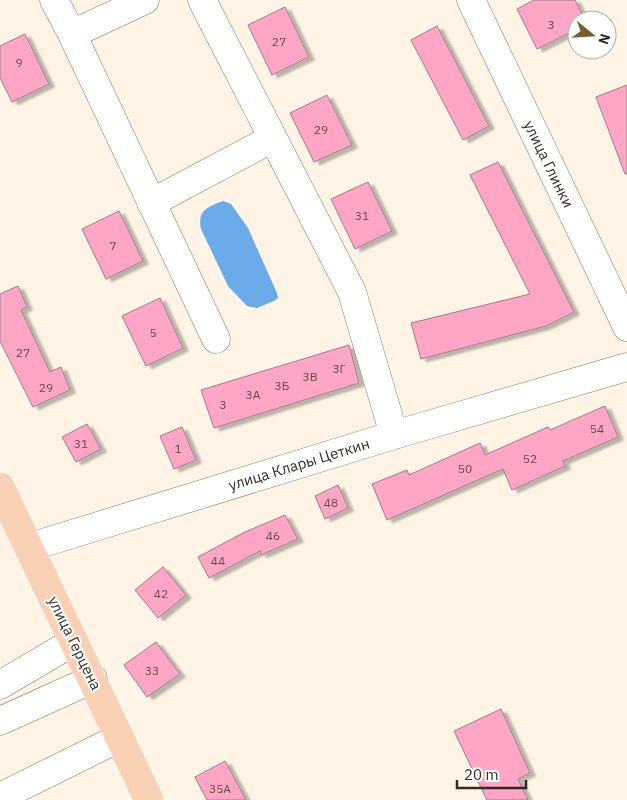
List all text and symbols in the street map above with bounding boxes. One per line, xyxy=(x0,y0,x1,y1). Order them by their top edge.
north arrow xyxy=(567,10,617,60)
house number: 3 xyxy=(547,17,555,32)
text: N xyxy=(594,31,614,47)
house number: 27 xyxy=(272,34,286,49)
house number: 9 xyxy=(15,55,23,70)
street label: улица Глинки xyxy=(520,117,578,211)
house number: 29 xyxy=(314,122,328,137)
house number: 31 xyxy=(355,208,369,223)
house number: 7 xyxy=(109,238,117,253)
house number: 5 xyxy=(149,325,157,340)
house number: 27 xyxy=(16,345,30,360)
house number: 3Г xyxy=(332,361,346,376)
house number: 3В xyxy=(302,369,318,384)
house number: 3Б xyxy=(275,378,289,393)
house number: 29 xyxy=(39,380,53,395)
house number: 3А xyxy=(246,387,261,402)
house number: 3 xyxy=(219,397,227,412)
house number: 54 xyxy=(590,421,604,436)
street label: улица Клары Цеткин xyxy=(226,433,372,495)
house number: 31 xyxy=(74,436,88,451)
house number: 1 xyxy=(174,441,182,456)
house number: 52 xyxy=(523,451,537,466)
house number: 50 xyxy=(458,461,472,476)
house number: 48 xyxy=(324,495,338,510)
house number: 46 xyxy=(266,528,280,543)
house number: 44 xyxy=(211,553,225,568)
house number: 42 xyxy=(154,586,168,601)
street label: улица Герцена xyxy=(44,593,106,693)
house number: 33 xyxy=(145,663,159,678)
scale bar xyxy=(457,758,526,790)
text: 20 m xyxy=(464,765,499,784)
house number: 35А xyxy=(209,781,231,796)

